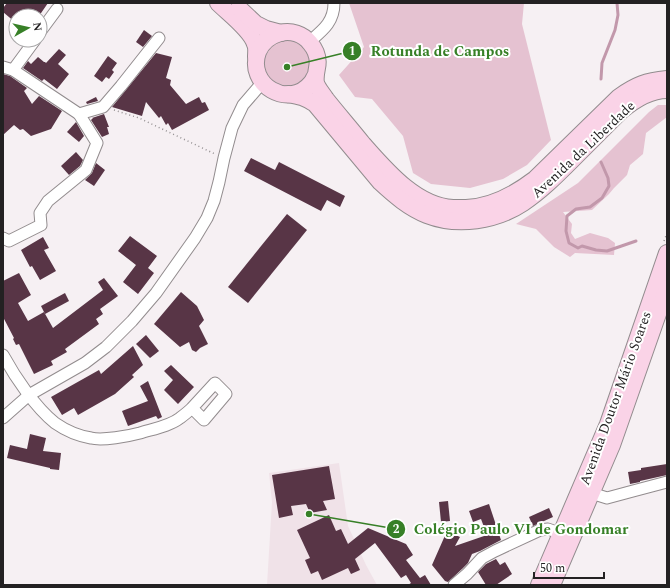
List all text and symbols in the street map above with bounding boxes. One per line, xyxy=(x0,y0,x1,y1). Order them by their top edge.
north arrow xyxy=(8,8,48,48)
text: N xyxy=(28,21,46,32)
callout: Rotunda de Campos xyxy=(342,37,517,64)
text: Rotunda de Campos xyxy=(371,40,509,63)
text: 1 xyxy=(349,42,355,61)
street label: Avenida da Liberdade xyxy=(527,96,640,203)
street label: Avenida Doutor Mário Soares xyxy=(574,308,657,488)
callout: Colégio Paulo VI de Gondomar xyxy=(386,515,637,542)
text: Colégio Paulo VI de Gondomar xyxy=(414,518,629,541)
text: 2 xyxy=(393,520,400,539)
scale bar xyxy=(534,554,604,580)
text: 50 m xyxy=(540,559,565,578)

